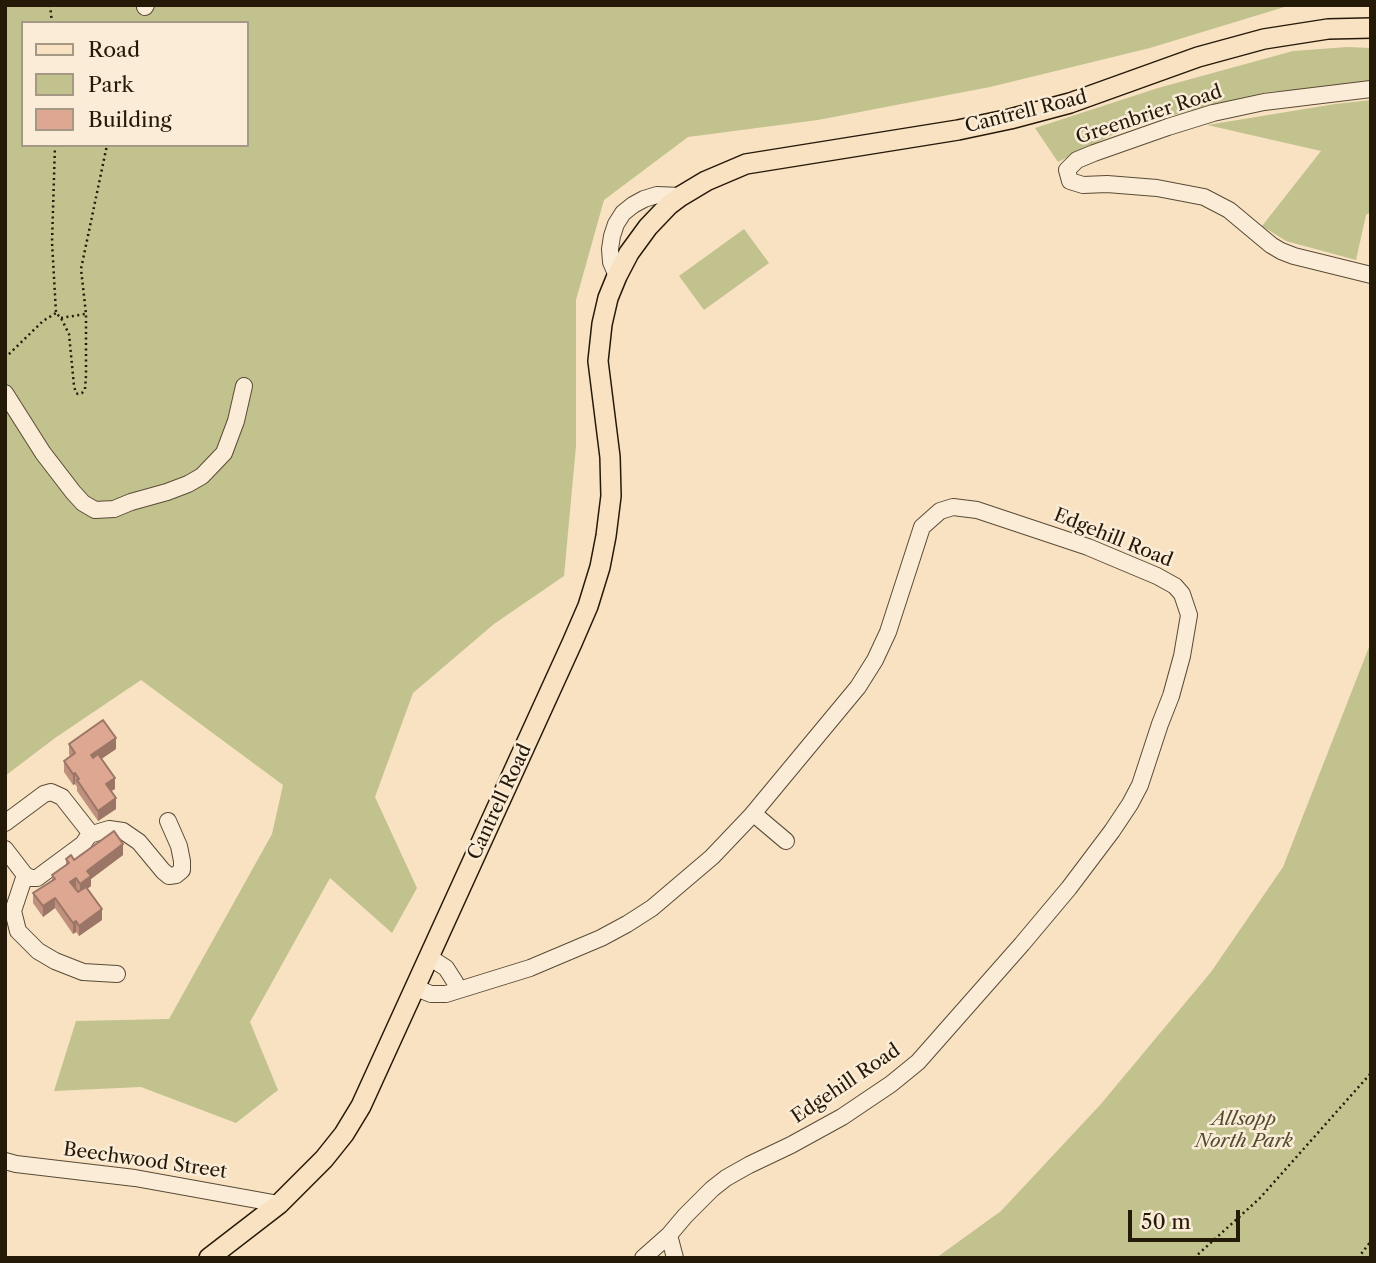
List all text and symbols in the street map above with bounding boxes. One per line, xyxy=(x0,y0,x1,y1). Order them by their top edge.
legend xyxy=(21,21,248,147)
text: Road xyxy=(88,37,140,62)
text: Park xyxy=(88,72,134,97)
street label: Greenbrier Road xyxy=(1073,81,1225,149)
street label: Cantrell Road xyxy=(963,86,1089,138)
text: Building xyxy=(88,107,172,132)
street label: Edgehill Road xyxy=(1050,504,1176,572)
street label: Cantrell Road xyxy=(463,741,537,863)
street label: Edgehill Road xyxy=(787,1039,905,1129)
park label: Allsopp North Park xyxy=(1195,1109,1293,1153)
street label: Beechwood Street xyxy=(62,1138,228,1184)
scale bar xyxy=(1131,1196,1243,1240)
text: 50 m xyxy=(1141,1209,1191,1234)

